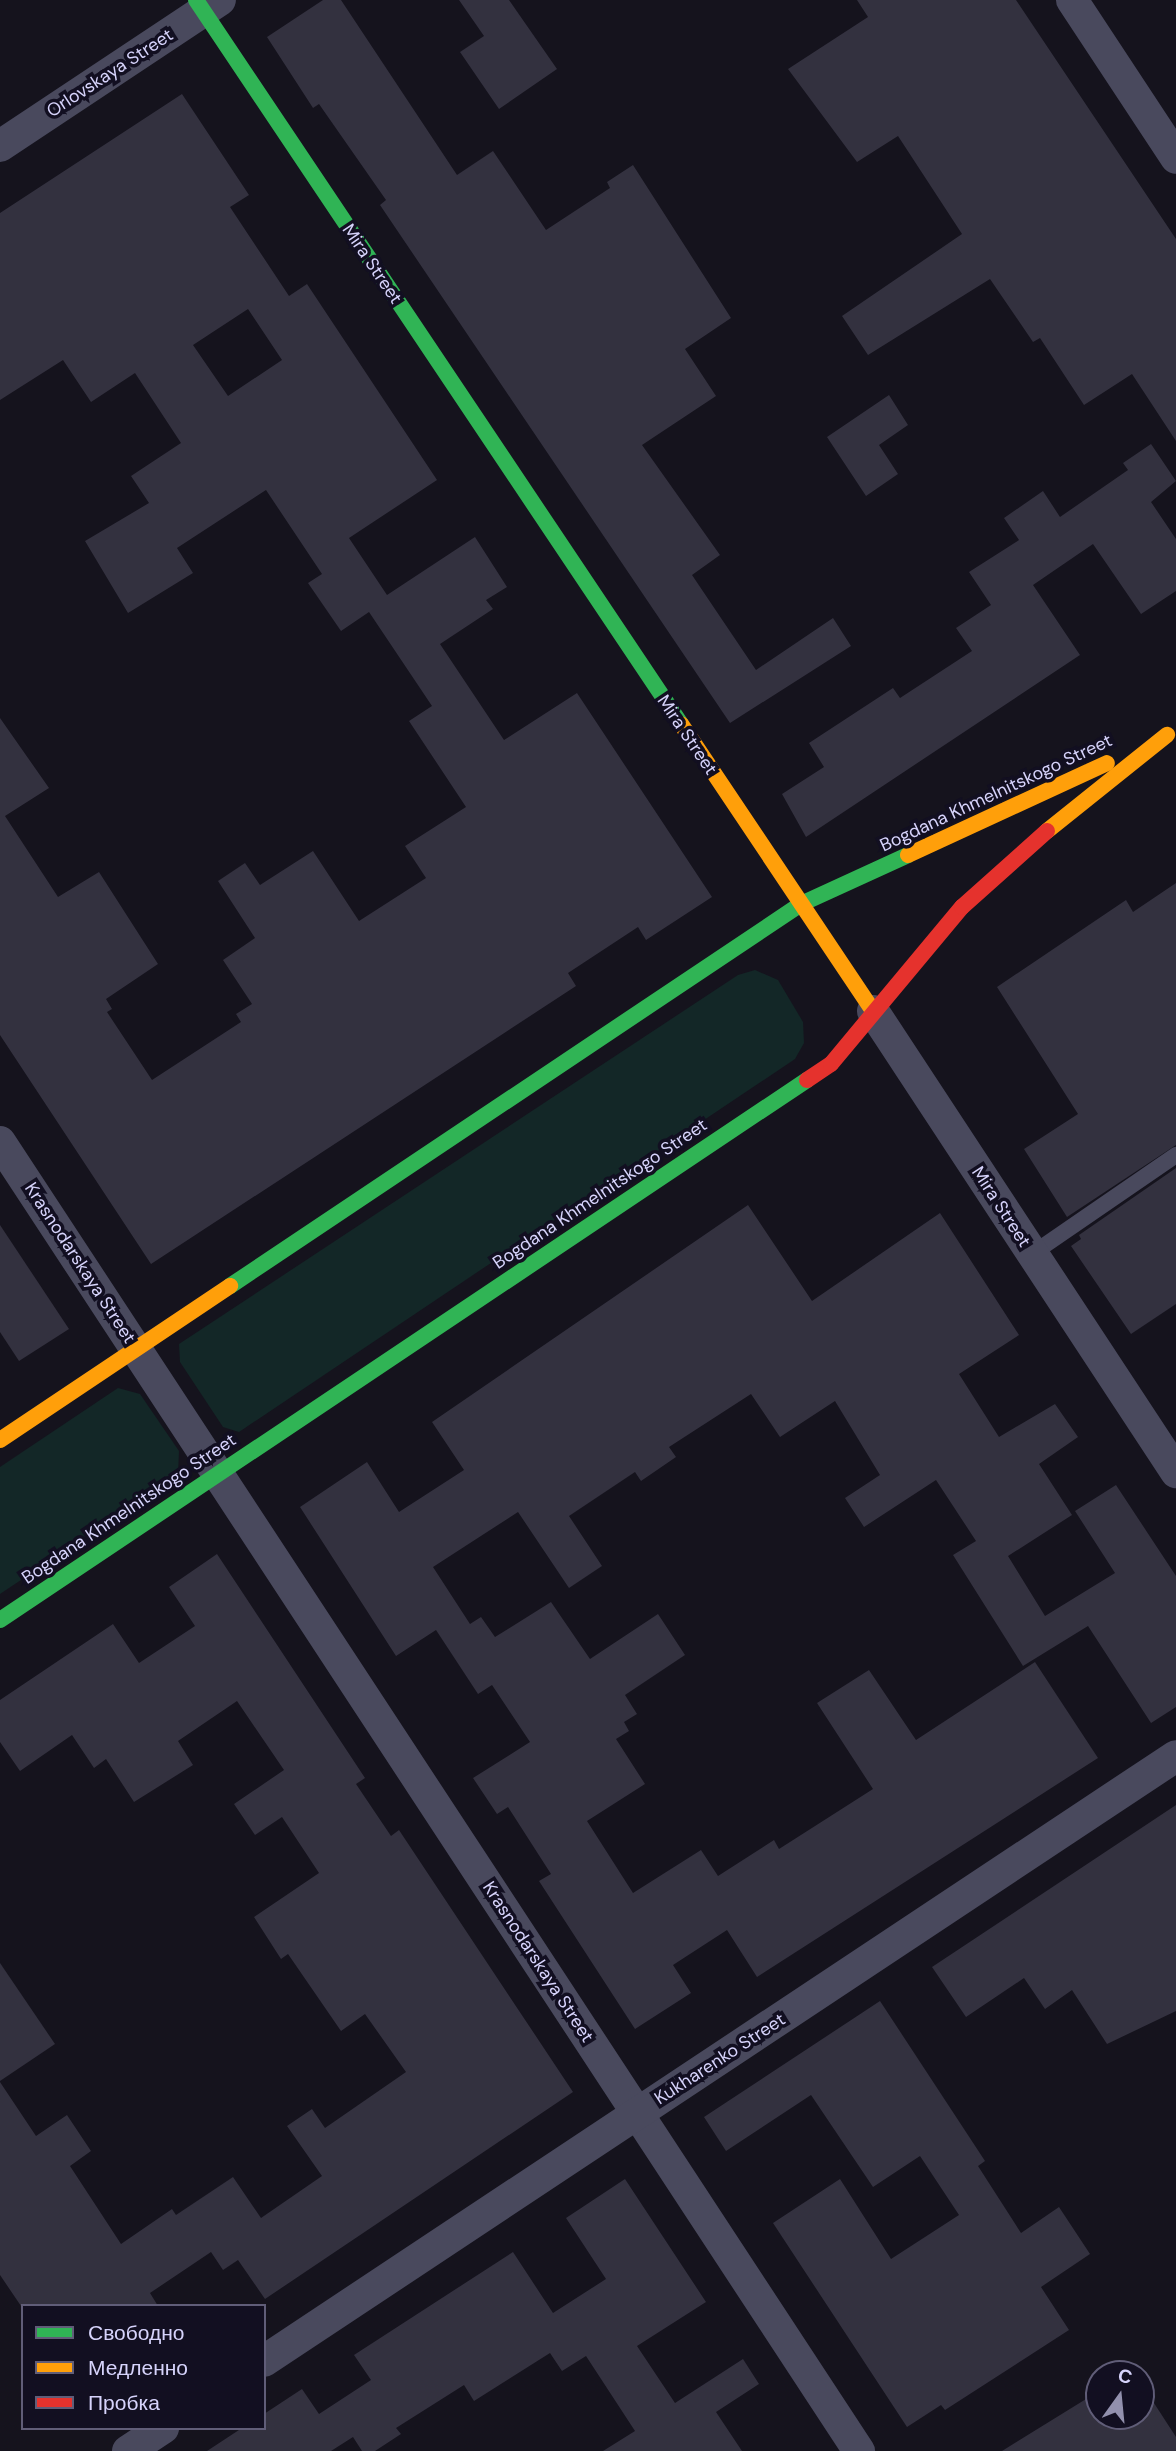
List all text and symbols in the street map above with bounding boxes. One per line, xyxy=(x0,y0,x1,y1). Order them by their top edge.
street label: Orlovskaya Street xyxy=(43,24,177,122)
street label: Mira Street xyxy=(337,220,407,308)
street label: Mira Street xyxy=(652,691,722,779)
street label: Bogdana Khmelnitskogo Street xyxy=(877,730,1115,856)
street label: Bogdana Khmelnitskogo Street xyxy=(489,1114,711,1274)
street label: Mira Street xyxy=(967,1163,1035,1251)
street label: Krasnodarskaya Street xyxy=(20,1179,140,1347)
street label: Bogdana Khmelnitskogo Street xyxy=(18,1429,240,1589)
street label: Krasnodarskaya Street xyxy=(478,1878,598,2046)
street label: Kukharenko Street xyxy=(651,2009,789,2109)
legend xyxy=(21,2304,266,2430)
text: Свободно xyxy=(88,2319,185,2347)
text: Медленно xyxy=(88,2354,188,2382)
north arrow xyxy=(1085,2360,1155,2430)
text: С xyxy=(1115,2362,1135,2390)
text: Пробка xyxy=(88,2389,160,2417)

